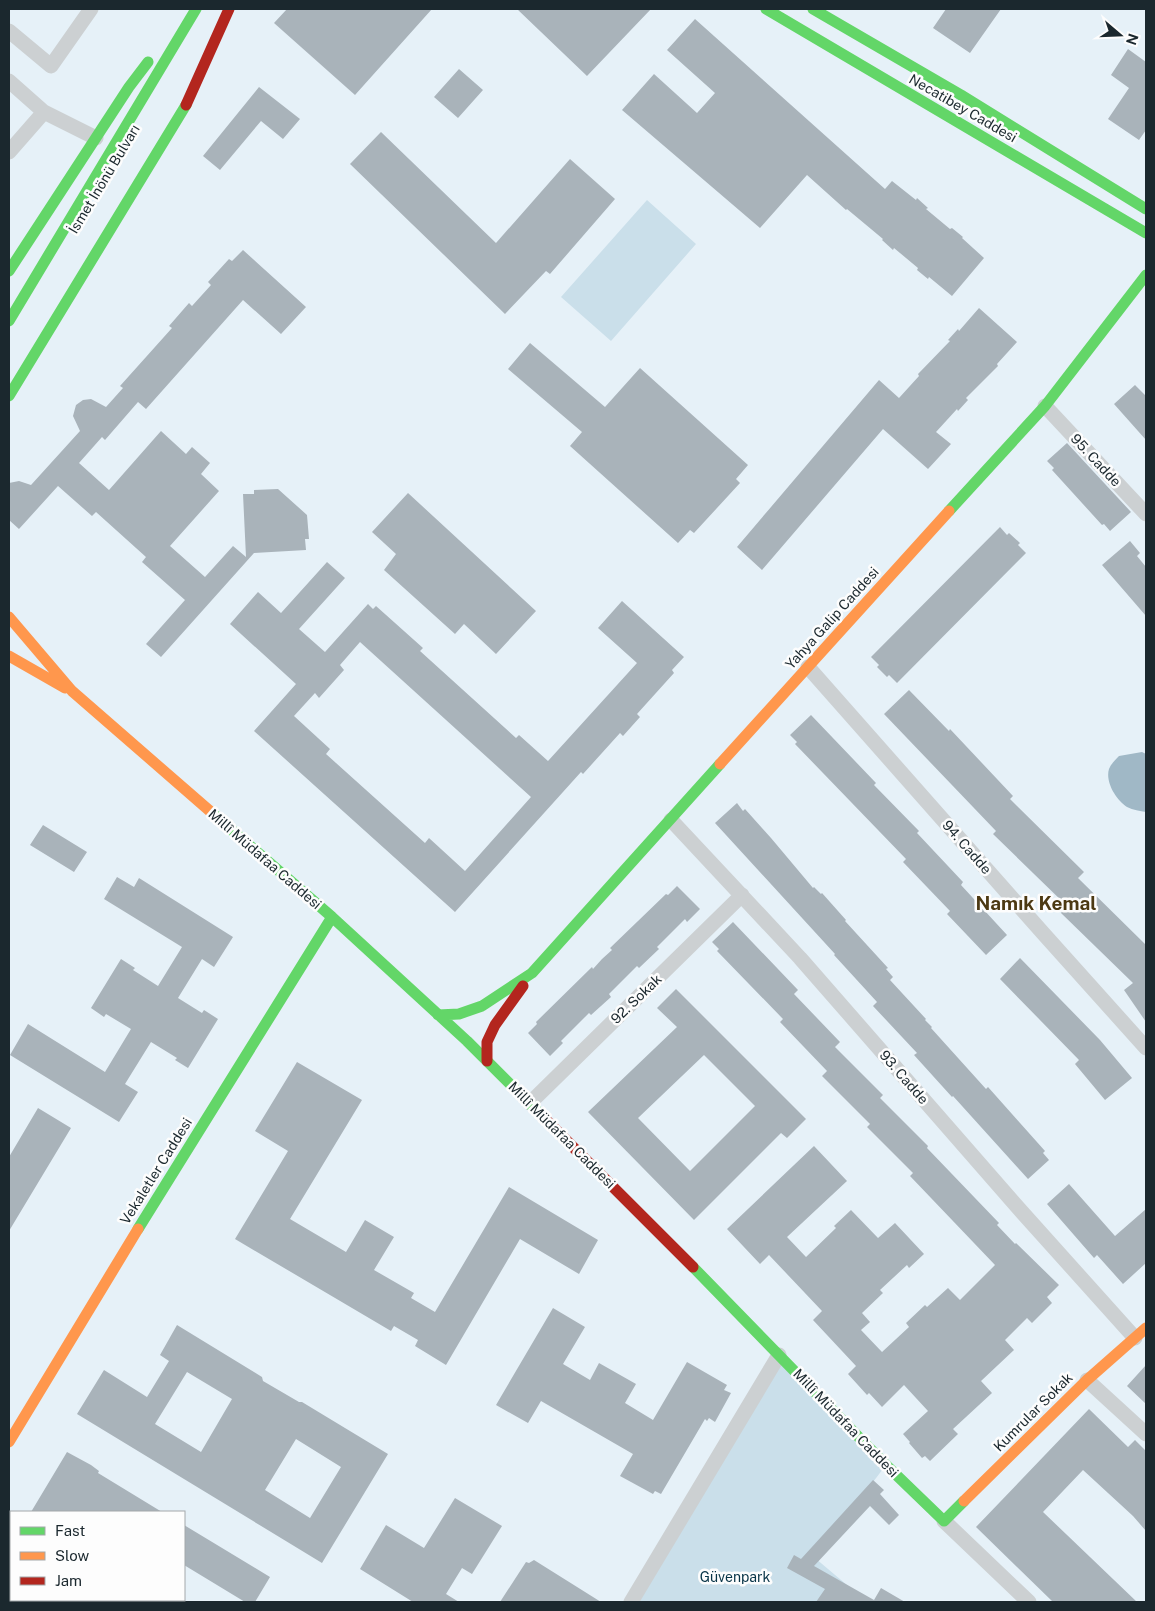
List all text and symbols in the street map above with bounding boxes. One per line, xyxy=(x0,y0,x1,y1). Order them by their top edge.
north arrow xyxy=(1095,10,1145,60)
text: N xyxy=(1123,31,1142,47)
street label: Necatibey Caddesi xyxy=(906,71,1020,145)
street label: İsmet İnönü Bulvarı xyxy=(63,121,143,236)
street label: 95. Cadde xyxy=(1068,430,1124,490)
street label: Yahya Galip Caddesi xyxy=(782,564,882,672)
street label: Millî Müdafaa Caddesi xyxy=(205,806,325,912)
street label: 94. Cadde xyxy=(939,817,995,877)
district label: Namık Kemal xyxy=(976,892,1096,914)
street label: 92. Sokak xyxy=(607,971,665,1027)
street label: 93. Cadde xyxy=(876,1047,932,1107)
street label: Millî Müdafaa Caddesi xyxy=(505,1078,619,1192)
street label: Vekaletler Caddesi xyxy=(117,1115,195,1227)
street label: Millî Müdafaa Caddesi xyxy=(790,1366,902,1480)
street label: Kumrular Sokak xyxy=(990,1369,1076,1455)
legend xyxy=(10,1511,185,1601)
text: Fast xyxy=(55,1522,85,1539)
text: Slow xyxy=(55,1547,90,1564)
park label: Güvenpark xyxy=(700,1569,770,1585)
text: Jam xyxy=(55,1572,82,1589)

